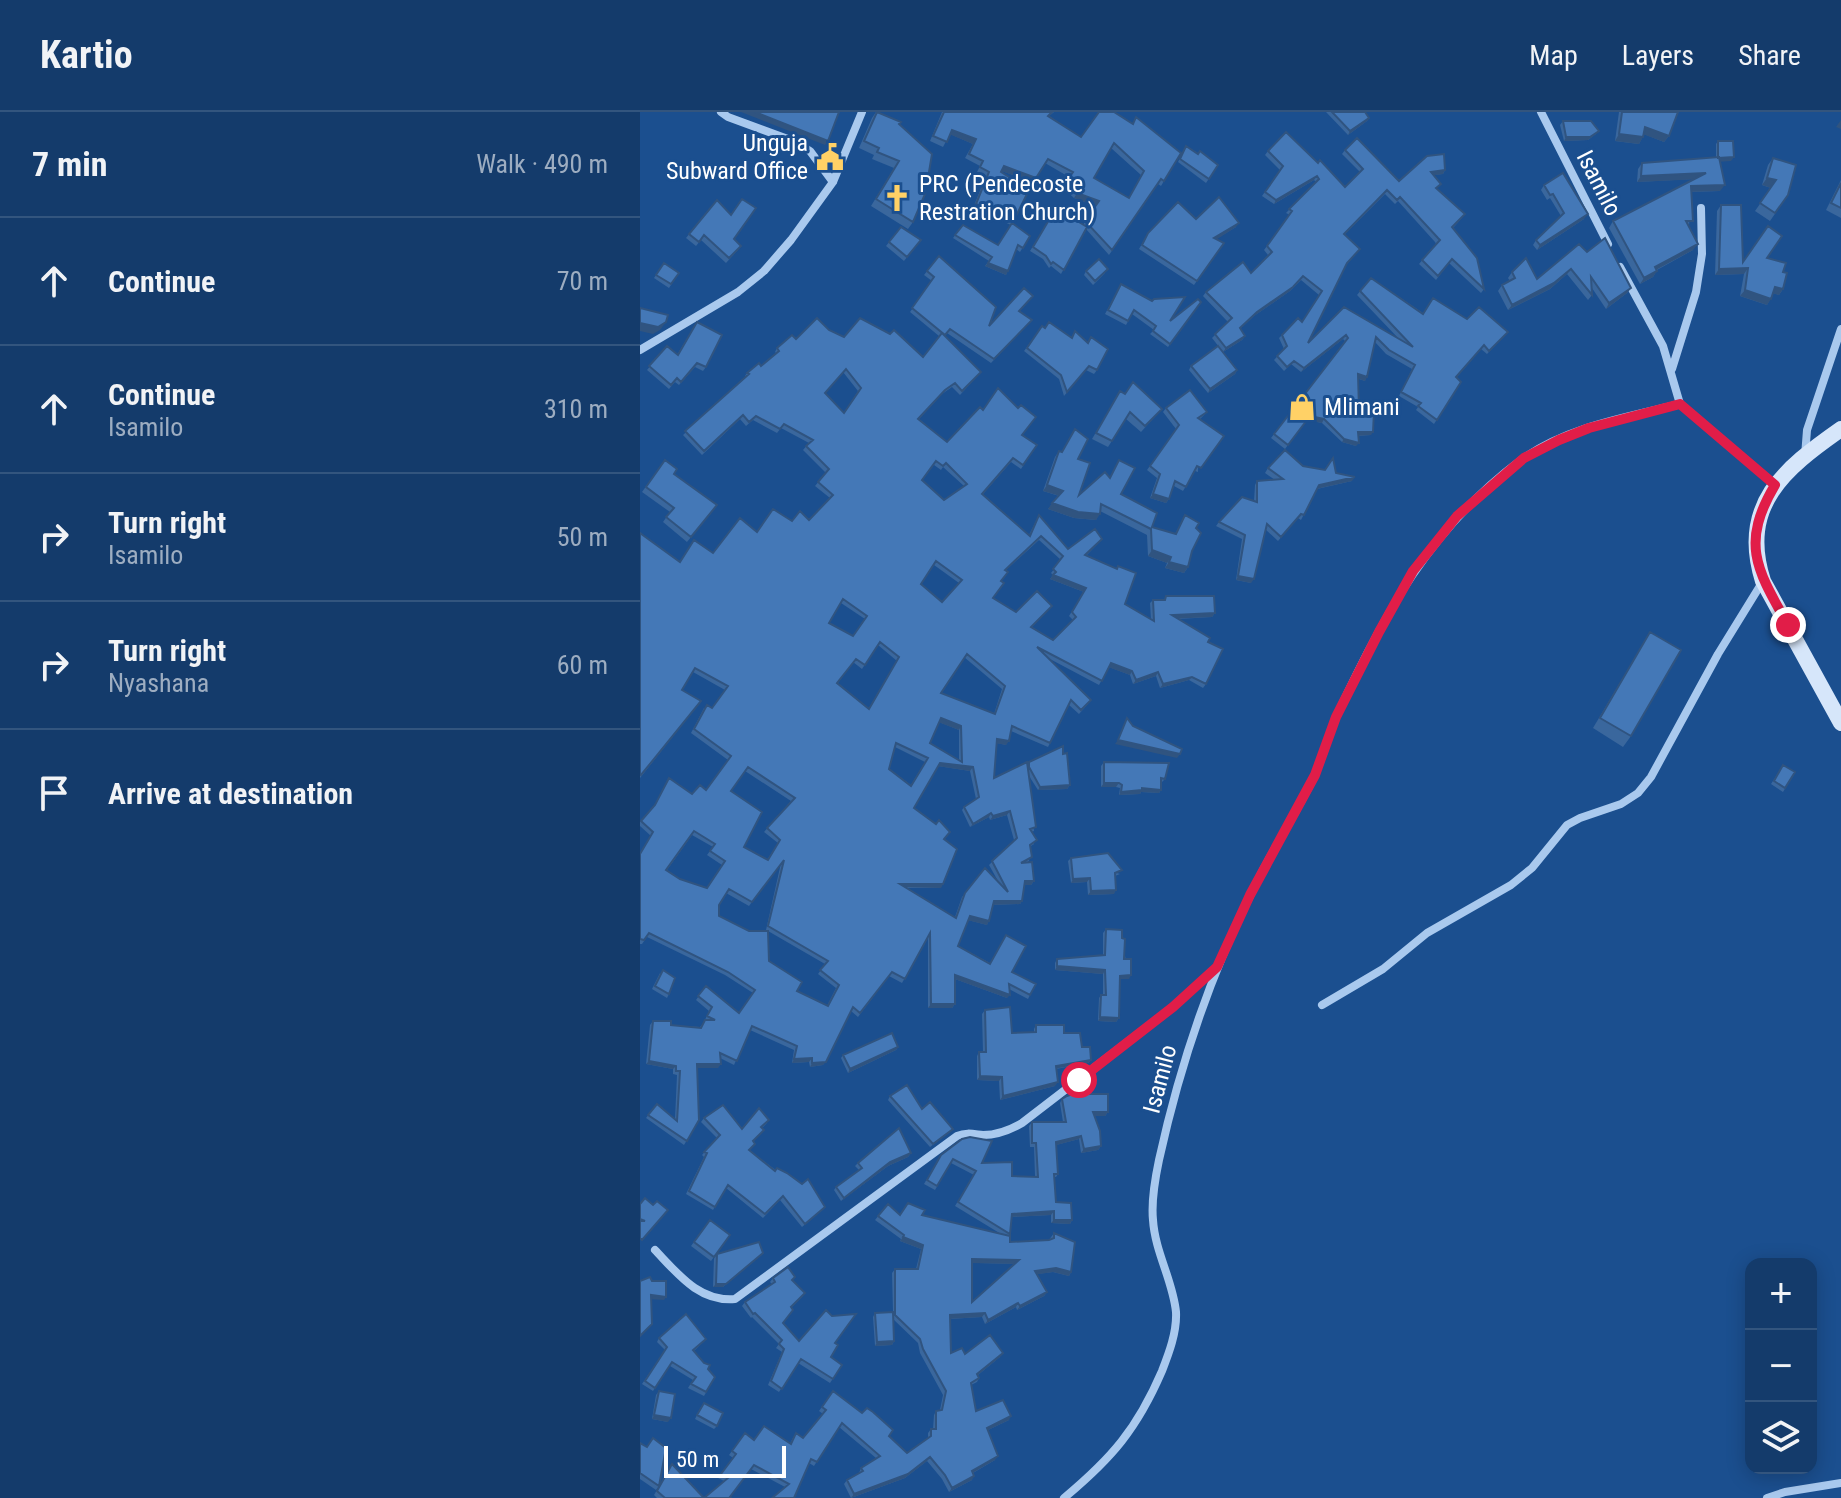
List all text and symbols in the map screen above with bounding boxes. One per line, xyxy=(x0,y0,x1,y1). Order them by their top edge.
text: Kartio xyxy=(40,33,133,77)
text: Map xyxy=(1529,39,1578,72)
text: Layers xyxy=(1622,39,1694,72)
text: Share xyxy=(1738,39,1801,72)
place label: Unguja Subward Office xyxy=(666,129,808,185)
public building icon: Unguja Subward Office xyxy=(815,142,845,172)
text: 7 min xyxy=(32,144,108,184)
street label: Isamilo xyxy=(1571,146,1627,220)
text: Walk · 490 m xyxy=(476,149,608,179)
place label: PRC (Pendecoste Restration Church) xyxy=(919,170,1095,226)
church icon: PRC (Pendecoste Restration Church) xyxy=(882,183,912,213)
icon: ahead xyxy=(32,259,76,303)
text: Continue xyxy=(108,264,215,299)
text: 70 m xyxy=(557,266,608,296)
text: Continue xyxy=(108,377,215,412)
icon: ahead xyxy=(32,387,76,431)
shop icon: Mlimani xyxy=(1287,392,1317,422)
place label: Mlimani xyxy=(1324,393,1400,421)
text: 310 m xyxy=(544,394,608,424)
text: Isamilo xyxy=(108,412,183,442)
text: Turn right xyxy=(108,505,226,540)
icon: right xyxy=(32,515,76,559)
text: 50 m xyxy=(557,522,608,552)
text: Isamilo xyxy=(108,540,183,570)
route end xyxy=(1770,607,1806,643)
text: Turn right xyxy=(108,633,226,668)
icon: right xyxy=(32,643,76,687)
text: 60 m xyxy=(557,650,608,680)
text: Nyashana xyxy=(108,668,209,698)
icon: arrive xyxy=(32,771,76,815)
text: Arrive at destination xyxy=(108,776,353,811)
street label: Isamilo xyxy=(1137,1042,1183,1116)
route start xyxy=(1061,1062,1097,1098)
map controls xyxy=(1745,1258,1817,1474)
button: + xyxy=(1745,1258,1817,1330)
button: − xyxy=(1745,1330,1817,1402)
button: layers xyxy=(1745,1402,1817,1474)
scale bar xyxy=(664,1442,786,1478)
text: 50 m xyxy=(676,1447,719,1472)

